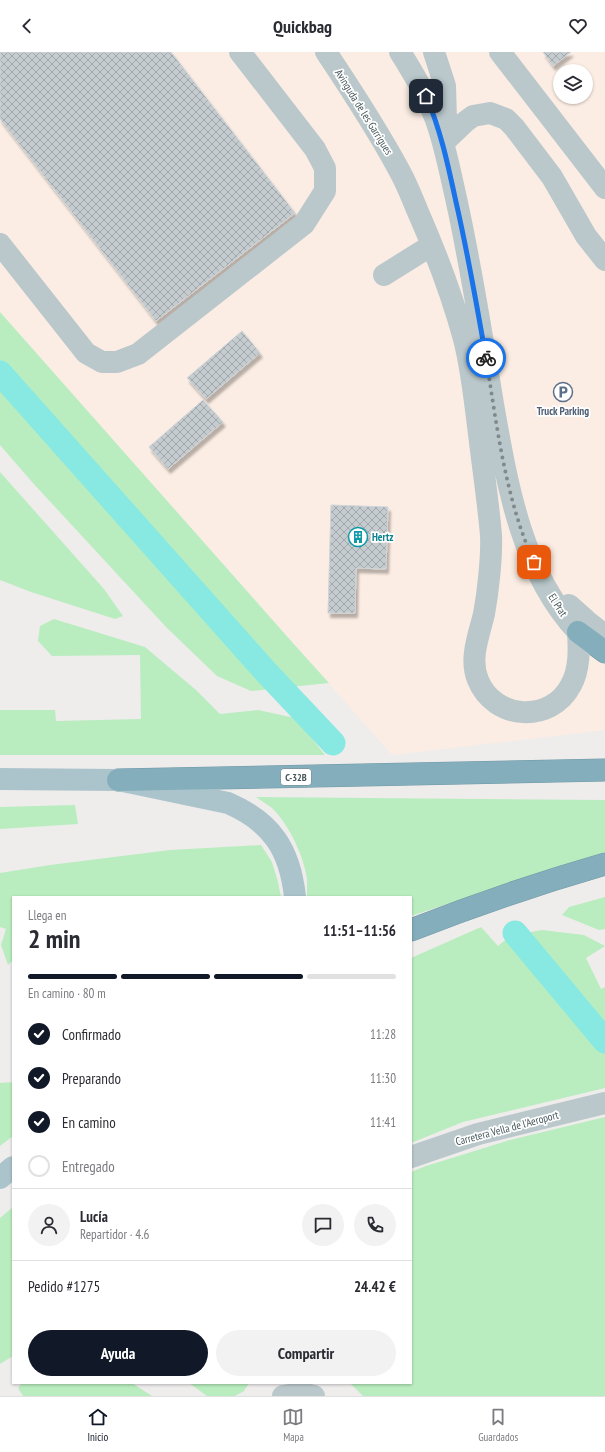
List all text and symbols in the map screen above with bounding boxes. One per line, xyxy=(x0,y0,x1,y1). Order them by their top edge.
icon: back xyxy=(16,15,38,37)
text: Quickbag xyxy=(273,15,332,38)
icon: heart xyxy=(567,15,589,37)
map controls xyxy=(553,64,593,104)
button: layers xyxy=(553,64,593,104)
street label: Avinguda de les Garrigues xyxy=(332,67,396,158)
pin xyxy=(409,79,443,113)
icon: home xyxy=(415,85,437,107)
courier xyxy=(466,338,506,378)
icon: bike xyxy=(475,347,497,369)
parking icon: Truck Parking xyxy=(552,381,574,403)
place label: Truck Parking xyxy=(537,404,589,418)
building icon: Hertz xyxy=(347,526,369,548)
place label: Hertz xyxy=(372,530,393,544)
pin xyxy=(517,545,551,579)
icon: bag xyxy=(523,551,545,573)
street label: El Prat xyxy=(545,591,571,619)
road number: C-32B xyxy=(281,769,311,785)
text: Llega en xyxy=(28,907,66,924)
text: 11:51–11:56 xyxy=(323,921,396,940)
text: 2 min xyxy=(28,922,81,955)
text: En camino · 80 m xyxy=(28,985,106,1002)
icon: check xyxy=(28,1023,50,1045)
text: Confirmado xyxy=(62,1025,121,1044)
text: 11:28 xyxy=(370,1026,396,1043)
icon: check xyxy=(28,1067,50,1089)
text: Preparando xyxy=(62,1069,121,1088)
text: 11:30 xyxy=(370,1070,396,1087)
street label: Carretera Vella de l'Aeroport xyxy=(454,1108,560,1148)
icon: check xyxy=(28,1111,50,1133)
text: En camino xyxy=(62,1113,116,1132)
text: 11:41 xyxy=(370,1114,396,1131)
text: Entregado xyxy=(62,1157,115,1176)
button: person xyxy=(28,1204,70,1246)
button: chat xyxy=(302,1204,344,1246)
button: phone xyxy=(354,1204,396,1246)
text: Lucía xyxy=(80,1207,108,1226)
text: Repartidor · 4.6 xyxy=(80,1226,149,1243)
text: Pedido #1275 xyxy=(28,1277,100,1296)
text: 24.42 € xyxy=(354,1277,396,1296)
button: Ayuda xyxy=(28,1330,208,1376)
button: Compartir xyxy=(216,1330,396,1376)
tab: Inicio xyxy=(87,1406,109,1444)
tab: Mapa xyxy=(282,1406,304,1444)
tab: Guardados xyxy=(478,1406,518,1444)

